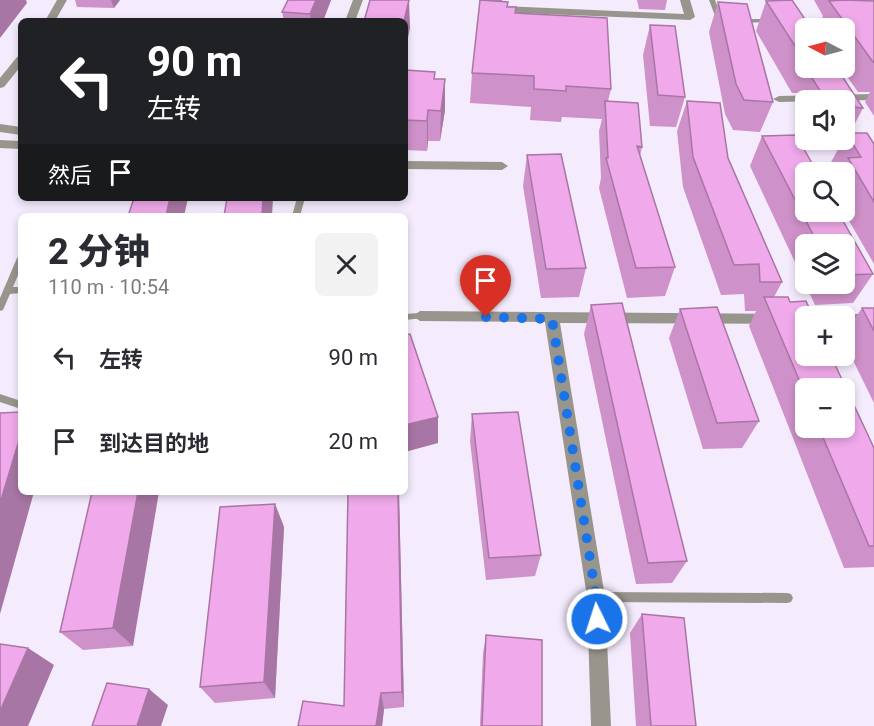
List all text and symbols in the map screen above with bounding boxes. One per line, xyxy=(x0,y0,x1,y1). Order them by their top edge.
north arrow xyxy=(795,18,855,78)
map controls xyxy=(795,18,855,438)
text: 90 m xyxy=(147,37,242,86)
icon: left xyxy=(48,42,126,120)
button: sound xyxy=(795,90,855,150)
text: 左转 xyxy=(147,93,201,125)
icon: arrive xyxy=(104,156,137,189)
button: search xyxy=(795,162,855,222)
text: 然后 xyxy=(48,163,92,188)
text: 2 分钟 xyxy=(48,231,150,273)
button: close xyxy=(315,233,378,296)
button: layers xyxy=(795,234,855,294)
pin xyxy=(460,255,511,317)
icon: arrive xyxy=(469,264,502,297)
text: 110 m · 10:54 xyxy=(48,275,169,299)
button: + xyxy=(795,306,855,366)
icon: left xyxy=(48,341,81,374)
text: 90 m xyxy=(329,345,378,370)
text: 左转 xyxy=(99,347,143,372)
button: − xyxy=(795,378,855,438)
icon: arrive xyxy=(48,425,81,458)
text: 20 m xyxy=(329,429,378,454)
text: 到达目的地 xyxy=(99,431,209,456)
position arrow xyxy=(565,587,629,651)

